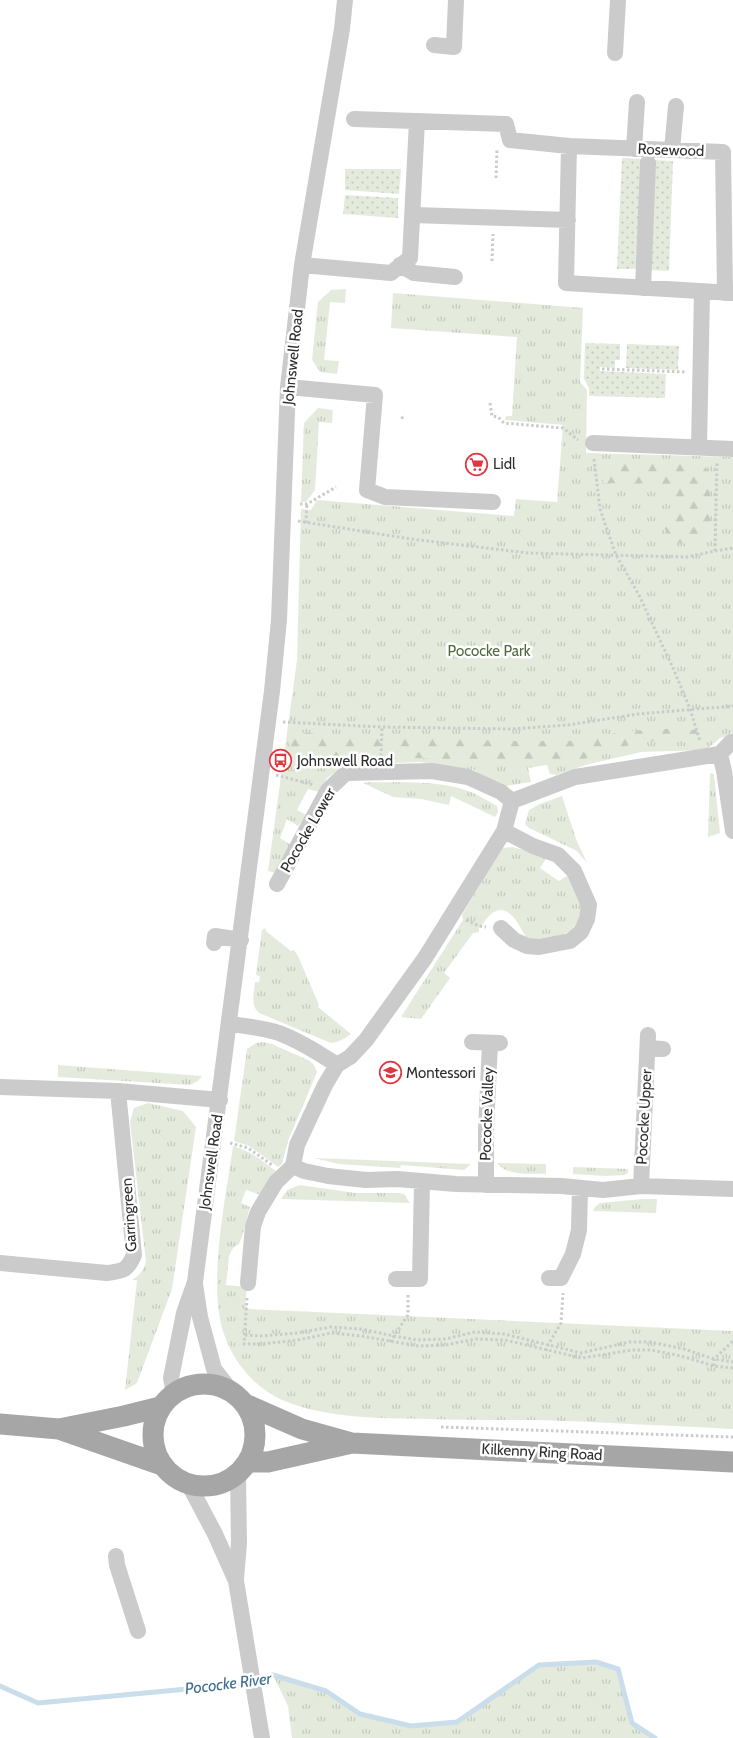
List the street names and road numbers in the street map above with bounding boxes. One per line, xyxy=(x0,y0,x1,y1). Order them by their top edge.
street label: Rosewood xyxy=(637,140,705,160)
street label: Johnswell Road xyxy=(279,308,307,407)
street label: Pococke Lower xyxy=(277,784,340,875)
street label: Pococke Valley xyxy=(476,1066,498,1161)
street label: Pococke Upper xyxy=(633,1069,656,1165)
street label: Johnswell Road xyxy=(195,1113,227,1212)
street label: Garringreen xyxy=(117,1177,141,1253)
street label: Kilkenny Ring Road xyxy=(481,1440,603,1464)

